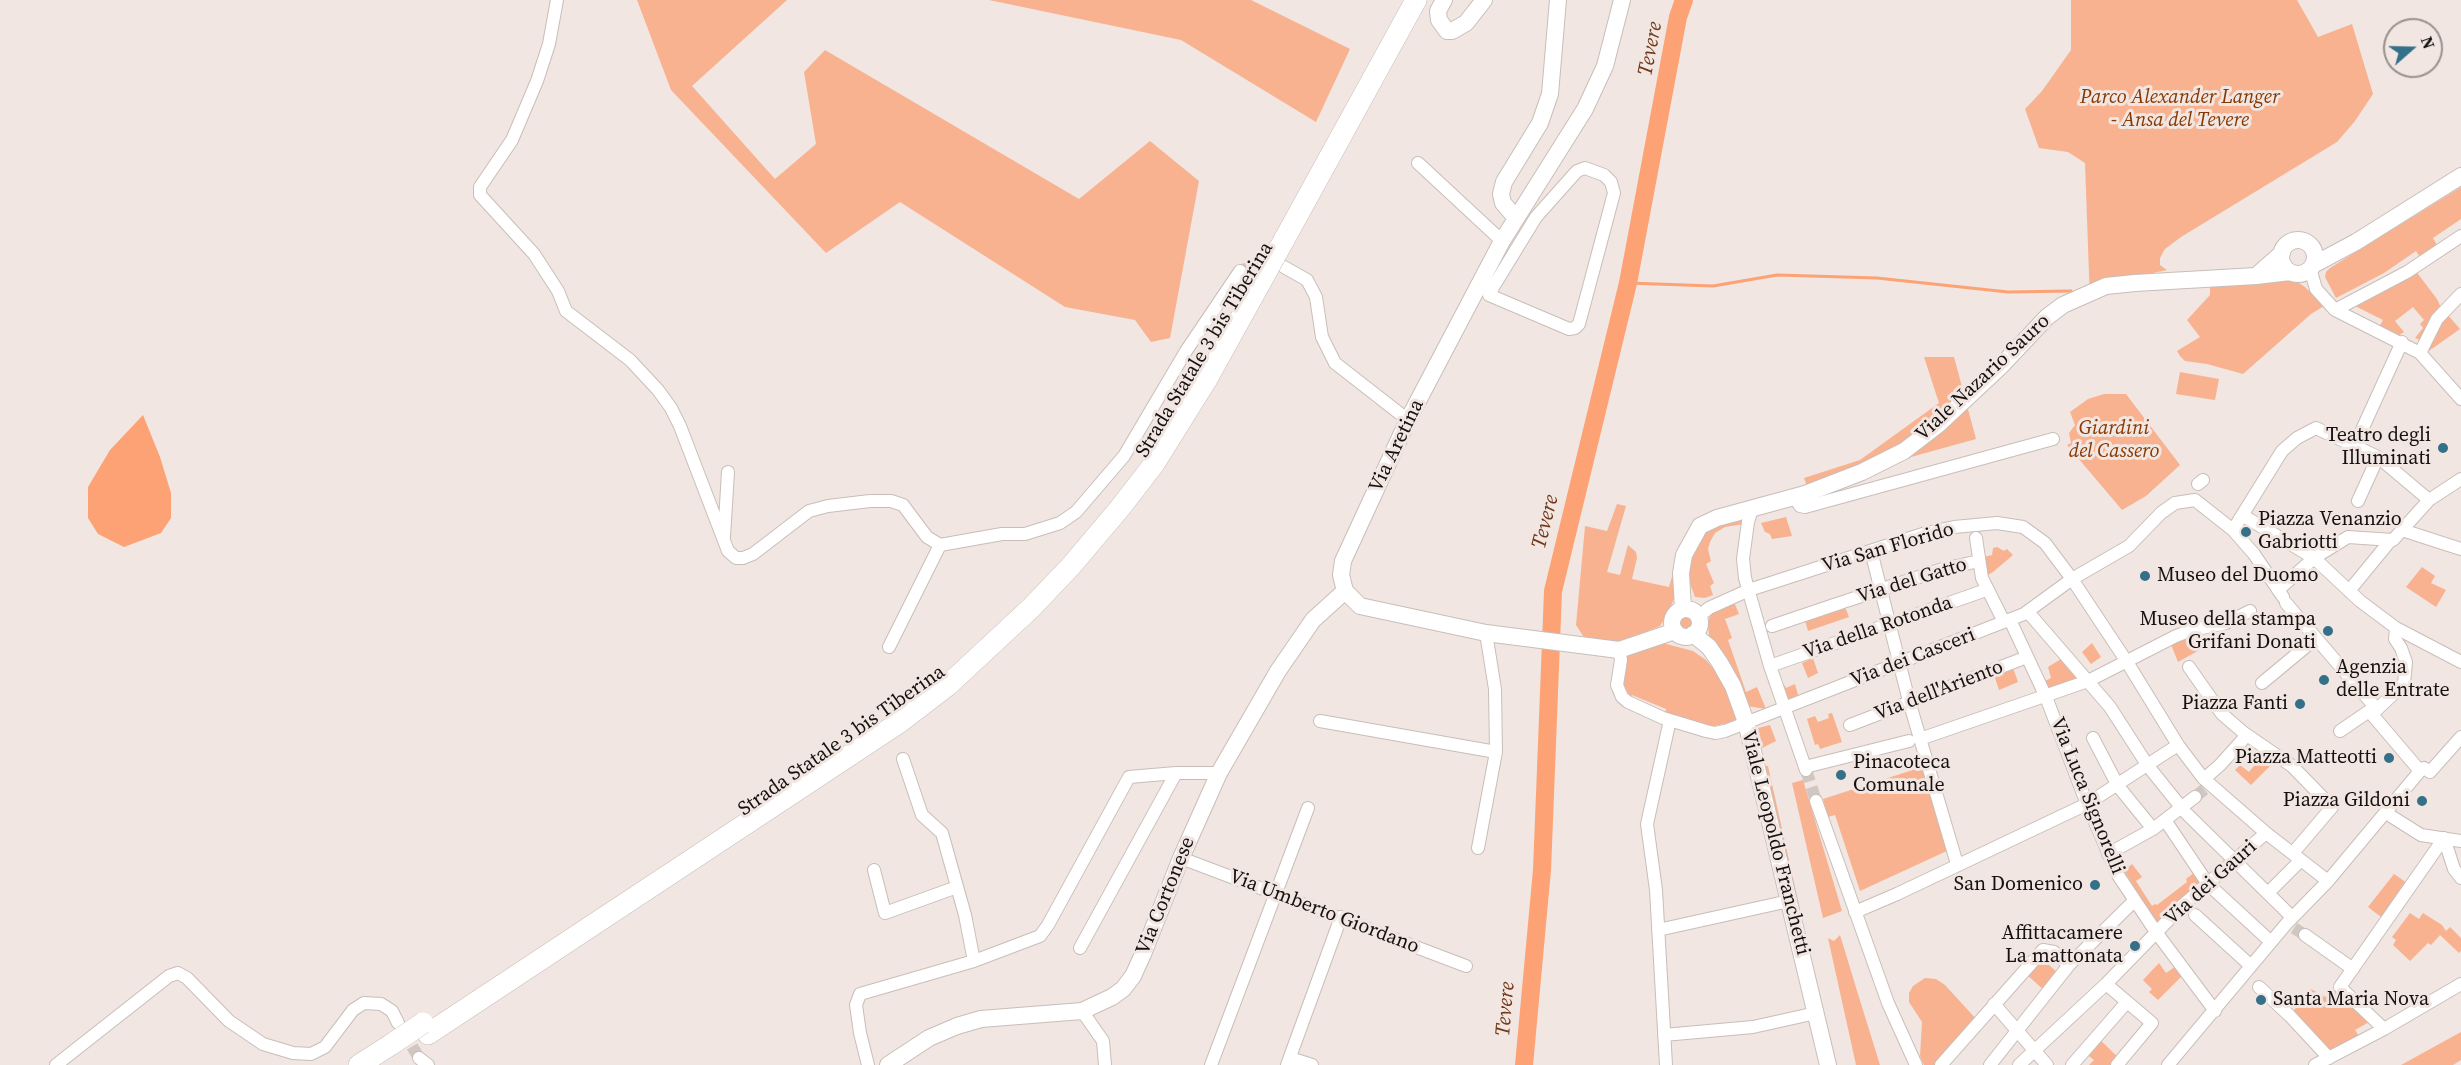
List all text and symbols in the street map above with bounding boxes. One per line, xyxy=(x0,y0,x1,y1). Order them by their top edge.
north arrow xyxy=(2383,18,2443,78)
water label: Tevere xyxy=(1633,20,1669,78)
text: N xyxy=(2416,33,2440,52)
park label: Parco Alexander Langer - Ansa del Tevere xyxy=(2080,86,2280,133)
street label: Strada Statale 3 bis Tiberina xyxy=(1131,238,1279,462)
street label: Viale Nazario Sauro xyxy=(1911,310,2055,446)
street label: Via Aretina xyxy=(1364,396,1430,496)
park label: Giardini del Cassero xyxy=(2069,417,2159,464)
place label: Teatro degli Illuminati xyxy=(2326,424,2431,471)
marker: Teatro degli Illuminati xyxy=(2436,441,2450,455)
water label: Tevere xyxy=(1527,492,1565,552)
place label: Piazza Venanzio Gabriotti xyxy=(2258,508,2402,555)
street label: Via San Florido xyxy=(1819,518,1957,578)
marker: Piazza Venanzio Gabriotti xyxy=(2239,525,2253,539)
street label: Via del Gatto xyxy=(1854,553,1970,609)
place label: Museo del Duomo xyxy=(2157,564,2318,588)
marker: Museo del Duomo xyxy=(2138,569,2152,583)
street label: Via della Rotonda xyxy=(1800,591,1956,665)
place label: Museo della stampa Grifani Donati xyxy=(2139,608,2316,655)
street label: Via dei Casceri xyxy=(1847,623,1979,693)
marker: Museo della stampa Grifani Donati xyxy=(2321,624,2335,638)
street label: Via dell'Ariento xyxy=(1871,655,2007,727)
place label: Agenzia delle Entrate xyxy=(2336,656,2450,703)
street label: Strada Statale 3 bis Tiberina xyxy=(734,660,950,822)
marker: Agenzia delle Entrate xyxy=(2317,673,2331,687)
place label: Piazza Fanti xyxy=(2181,692,2288,716)
marker: Piazza Fanti xyxy=(2293,697,2307,711)
street label: Via Luca Signorelli xyxy=(2045,714,2129,878)
street label: Viale Leopoldo Franchetti xyxy=(1735,728,1815,958)
place label: Piazza Matteotti xyxy=(2235,746,2377,770)
place label: Pinacoteca Comunale xyxy=(1853,751,1950,798)
marker: Piazza Matteotti xyxy=(2382,751,2396,765)
marker: Pinacoteca Comunale xyxy=(1834,768,1848,782)
place label: Piazza Gildoni xyxy=(2283,789,2410,813)
marker: Piazza Gildoni xyxy=(2415,794,2429,808)
street label: Via Cortonese xyxy=(1131,834,1201,958)
street label: Via dei Gauri xyxy=(2160,835,2262,931)
street label: Via Umberto Giordano xyxy=(1226,865,1422,959)
place label: San Domenico xyxy=(1954,873,2083,897)
marker: San Domenico xyxy=(2088,878,2102,892)
place label: Affittacamere La mattonata xyxy=(2002,922,2123,969)
marker: Affittacamere La mattonata xyxy=(2128,939,2142,953)
water label: Tevere xyxy=(1491,981,1521,1037)
place label: Santa Maria Nova xyxy=(2273,988,2429,1012)
marker: Santa Maria Nova xyxy=(2254,993,2268,1007)

